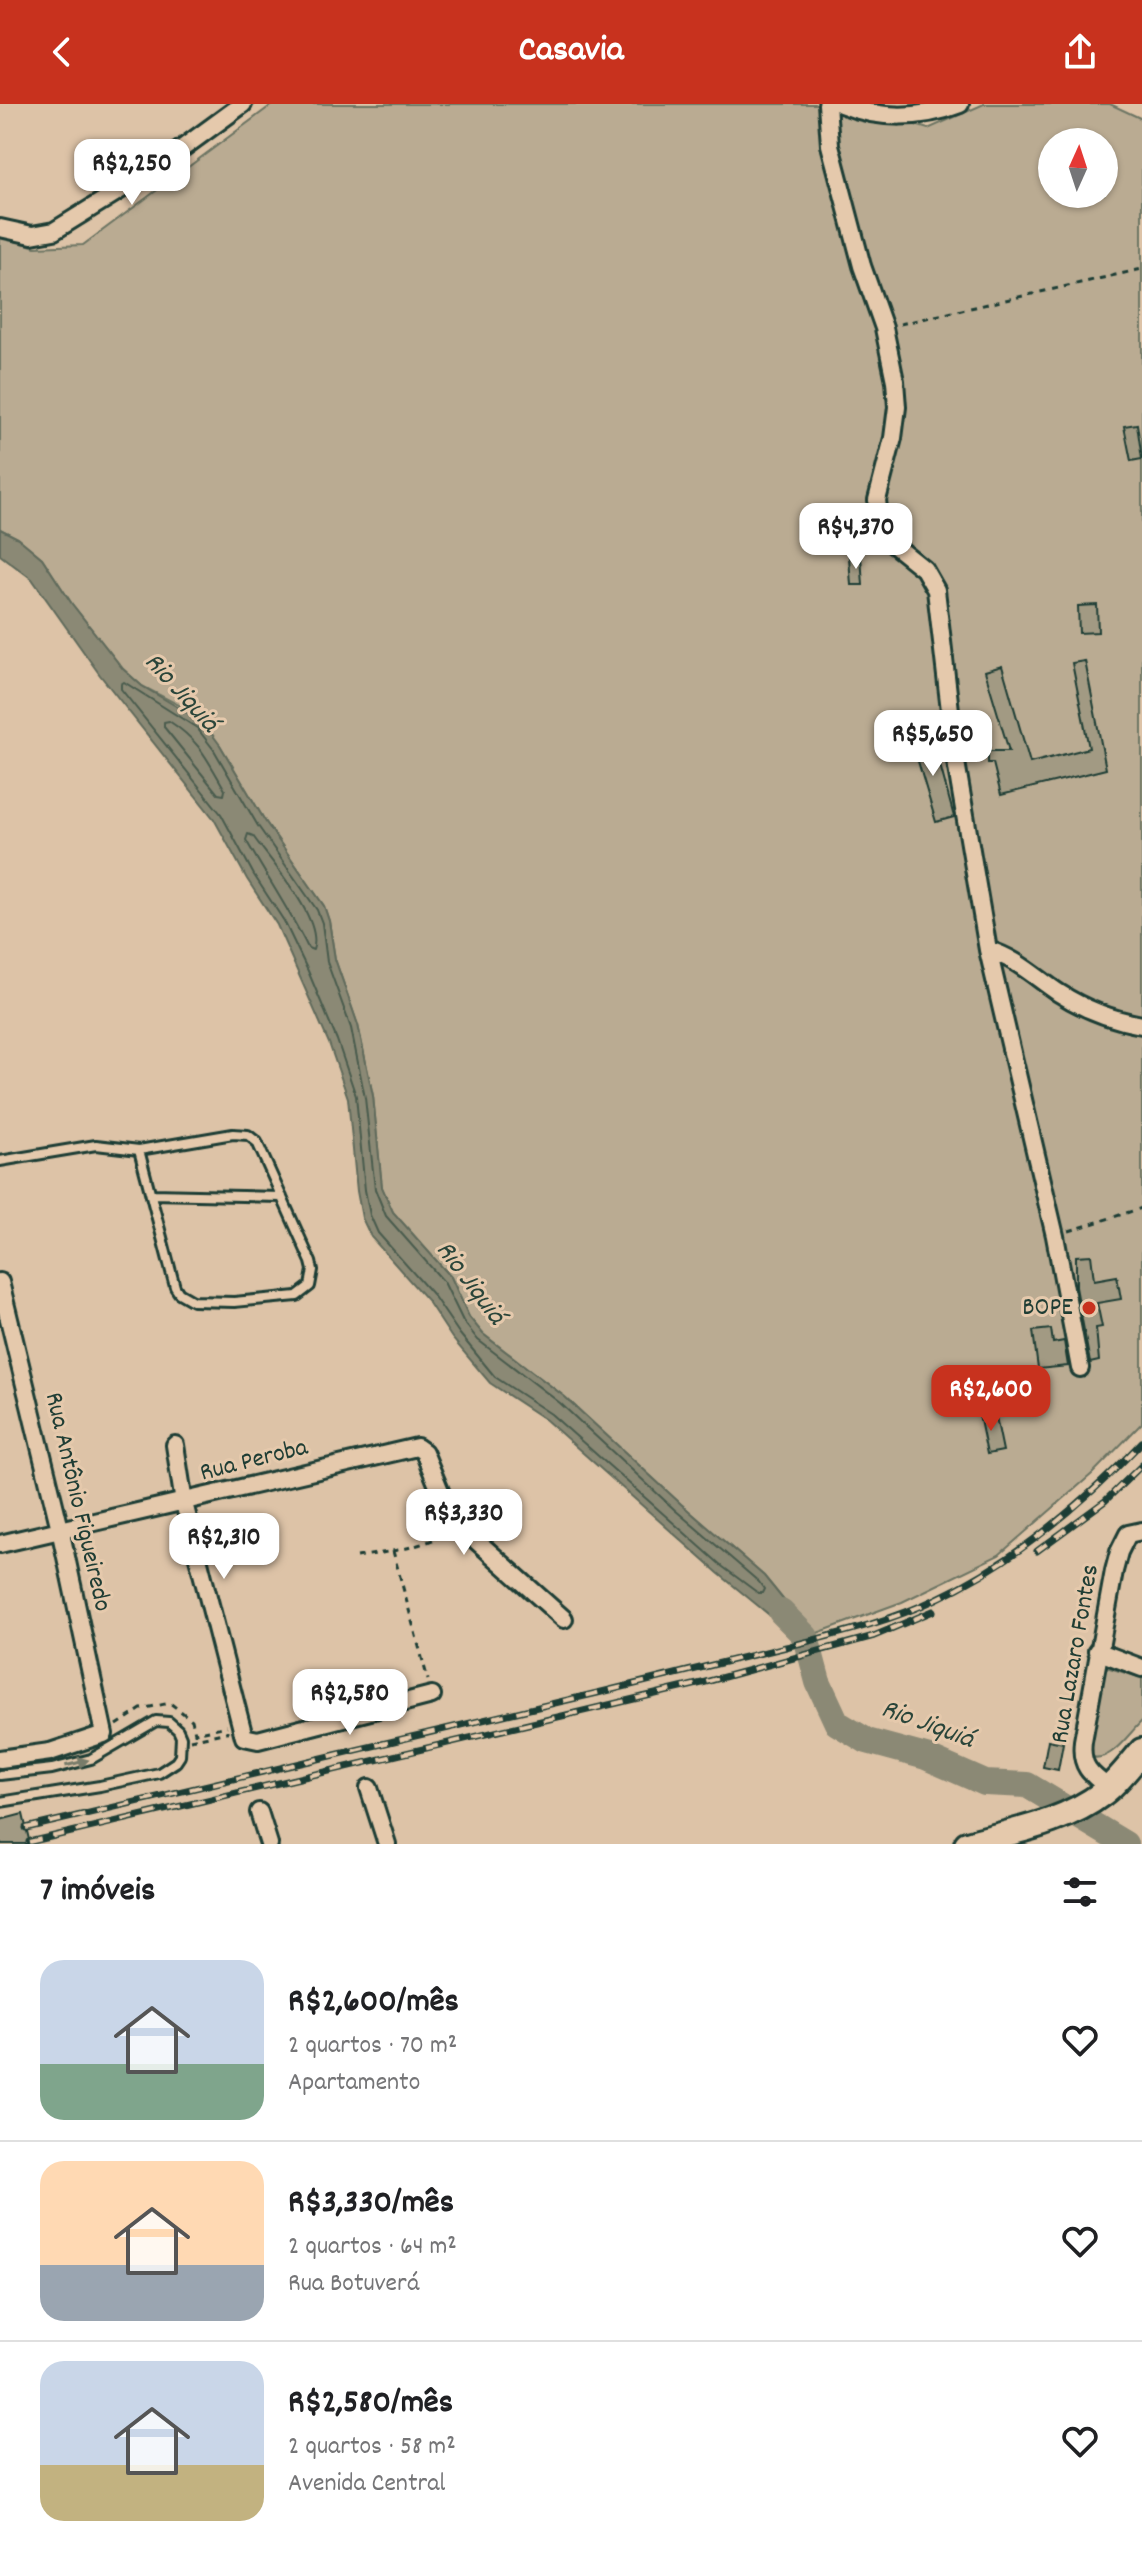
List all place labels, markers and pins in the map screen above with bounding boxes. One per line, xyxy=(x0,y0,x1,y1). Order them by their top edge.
pin: R$2,250 xyxy=(58,139,206,207)
pin: R$4,370 xyxy=(782,503,930,571)
pin: R$5,650 xyxy=(859,710,1007,778)
place label: BOPE xyxy=(1022,1290,1073,1327)
marker: BOPE xyxy=(1080,1299,1098,1317)
pin: R$2,600 xyxy=(917,1365,1065,1433)
pin: R$3,330 xyxy=(390,1489,538,1557)
pin: R$2,310 xyxy=(150,1513,298,1581)
pin: R$2,580 xyxy=(276,1669,424,1737)

